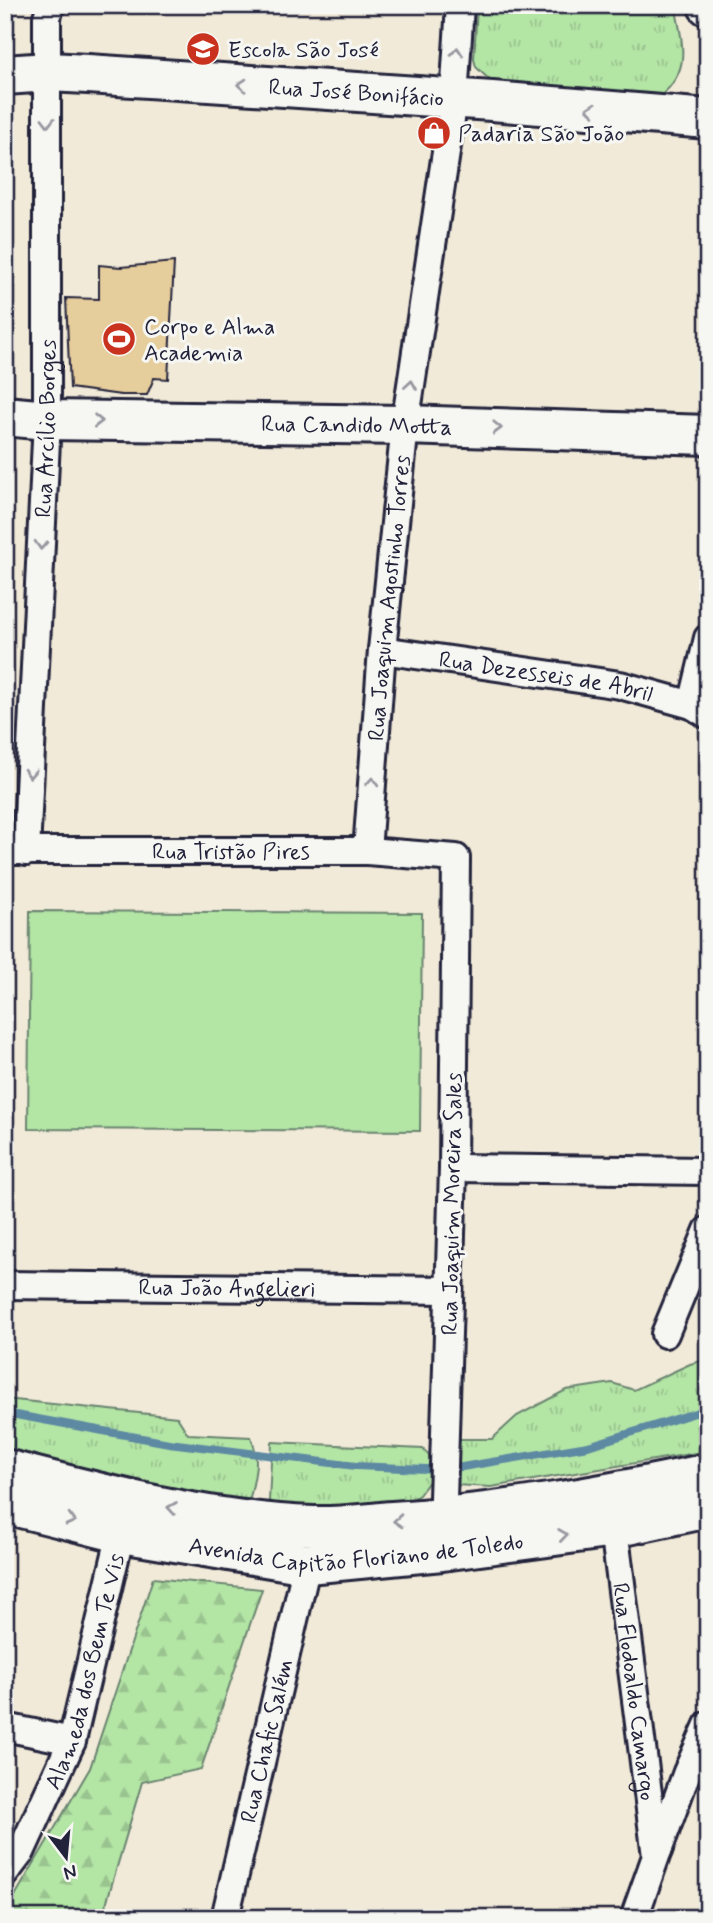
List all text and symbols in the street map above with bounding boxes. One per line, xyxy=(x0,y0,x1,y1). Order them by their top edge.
school or university icon: Escola São José xyxy=(184,30,222,68)
place label: Escola São José xyxy=(228,36,379,66)
one-way arrow xyxy=(450,46,465,57)
street label: Rua José Bonifácio xyxy=(268,73,445,115)
one-way arrow xyxy=(236,78,247,93)
one-way arrow xyxy=(585,102,596,117)
shop icon: Padaria São João xyxy=(415,114,453,152)
one-way arrow xyxy=(40,117,56,128)
place label: Padaria São João xyxy=(458,120,624,150)
place label: Corpo e Alma Academia xyxy=(144,313,275,369)
sports icon: Corpo e Alma Academia xyxy=(100,320,138,358)
street label: Rua Arcílio Borges xyxy=(29,339,66,518)
one-way arrow xyxy=(403,380,418,391)
street label: Rua Candido Motta xyxy=(261,410,453,444)
one-way arrow xyxy=(93,413,104,429)
one-way arrow xyxy=(491,421,502,436)
street label: Rua Joaquim Agostinho Torres xyxy=(362,454,419,742)
one-way arrow xyxy=(33,540,48,551)
street label: Rua Dezesseis de Abril xyxy=(437,646,656,710)
one-way arrow xyxy=(22,767,37,778)
one-way arrow xyxy=(364,777,379,788)
street label: Rua Tristão Pires xyxy=(152,838,310,868)
street label: Rua Joaquim Moreira Sales xyxy=(436,1072,470,1336)
street label: Rua João Angelieri xyxy=(138,1274,316,1307)
one-way arrow xyxy=(167,1501,178,1516)
one-way arrow xyxy=(65,1512,77,1527)
one-way arrow xyxy=(393,1513,404,1528)
street label: Avenida Capitão Floriano de Toledo xyxy=(186,1527,525,1581)
one-way arrow xyxy=(557,1527,568,1542)
street label: Alameda dos Bem Te Vis xyxy=(39,1551,133,1795)
street label: Rua Flodoaldo Camargo xyxy=(604,1581,662,1803)
street label: Rua Chafic Salém xyxy=(235,1656,301,1826)
north arrow xyxy=(32,1822,102,1892)
text: N xyxy=(61,1858,80,1886)

